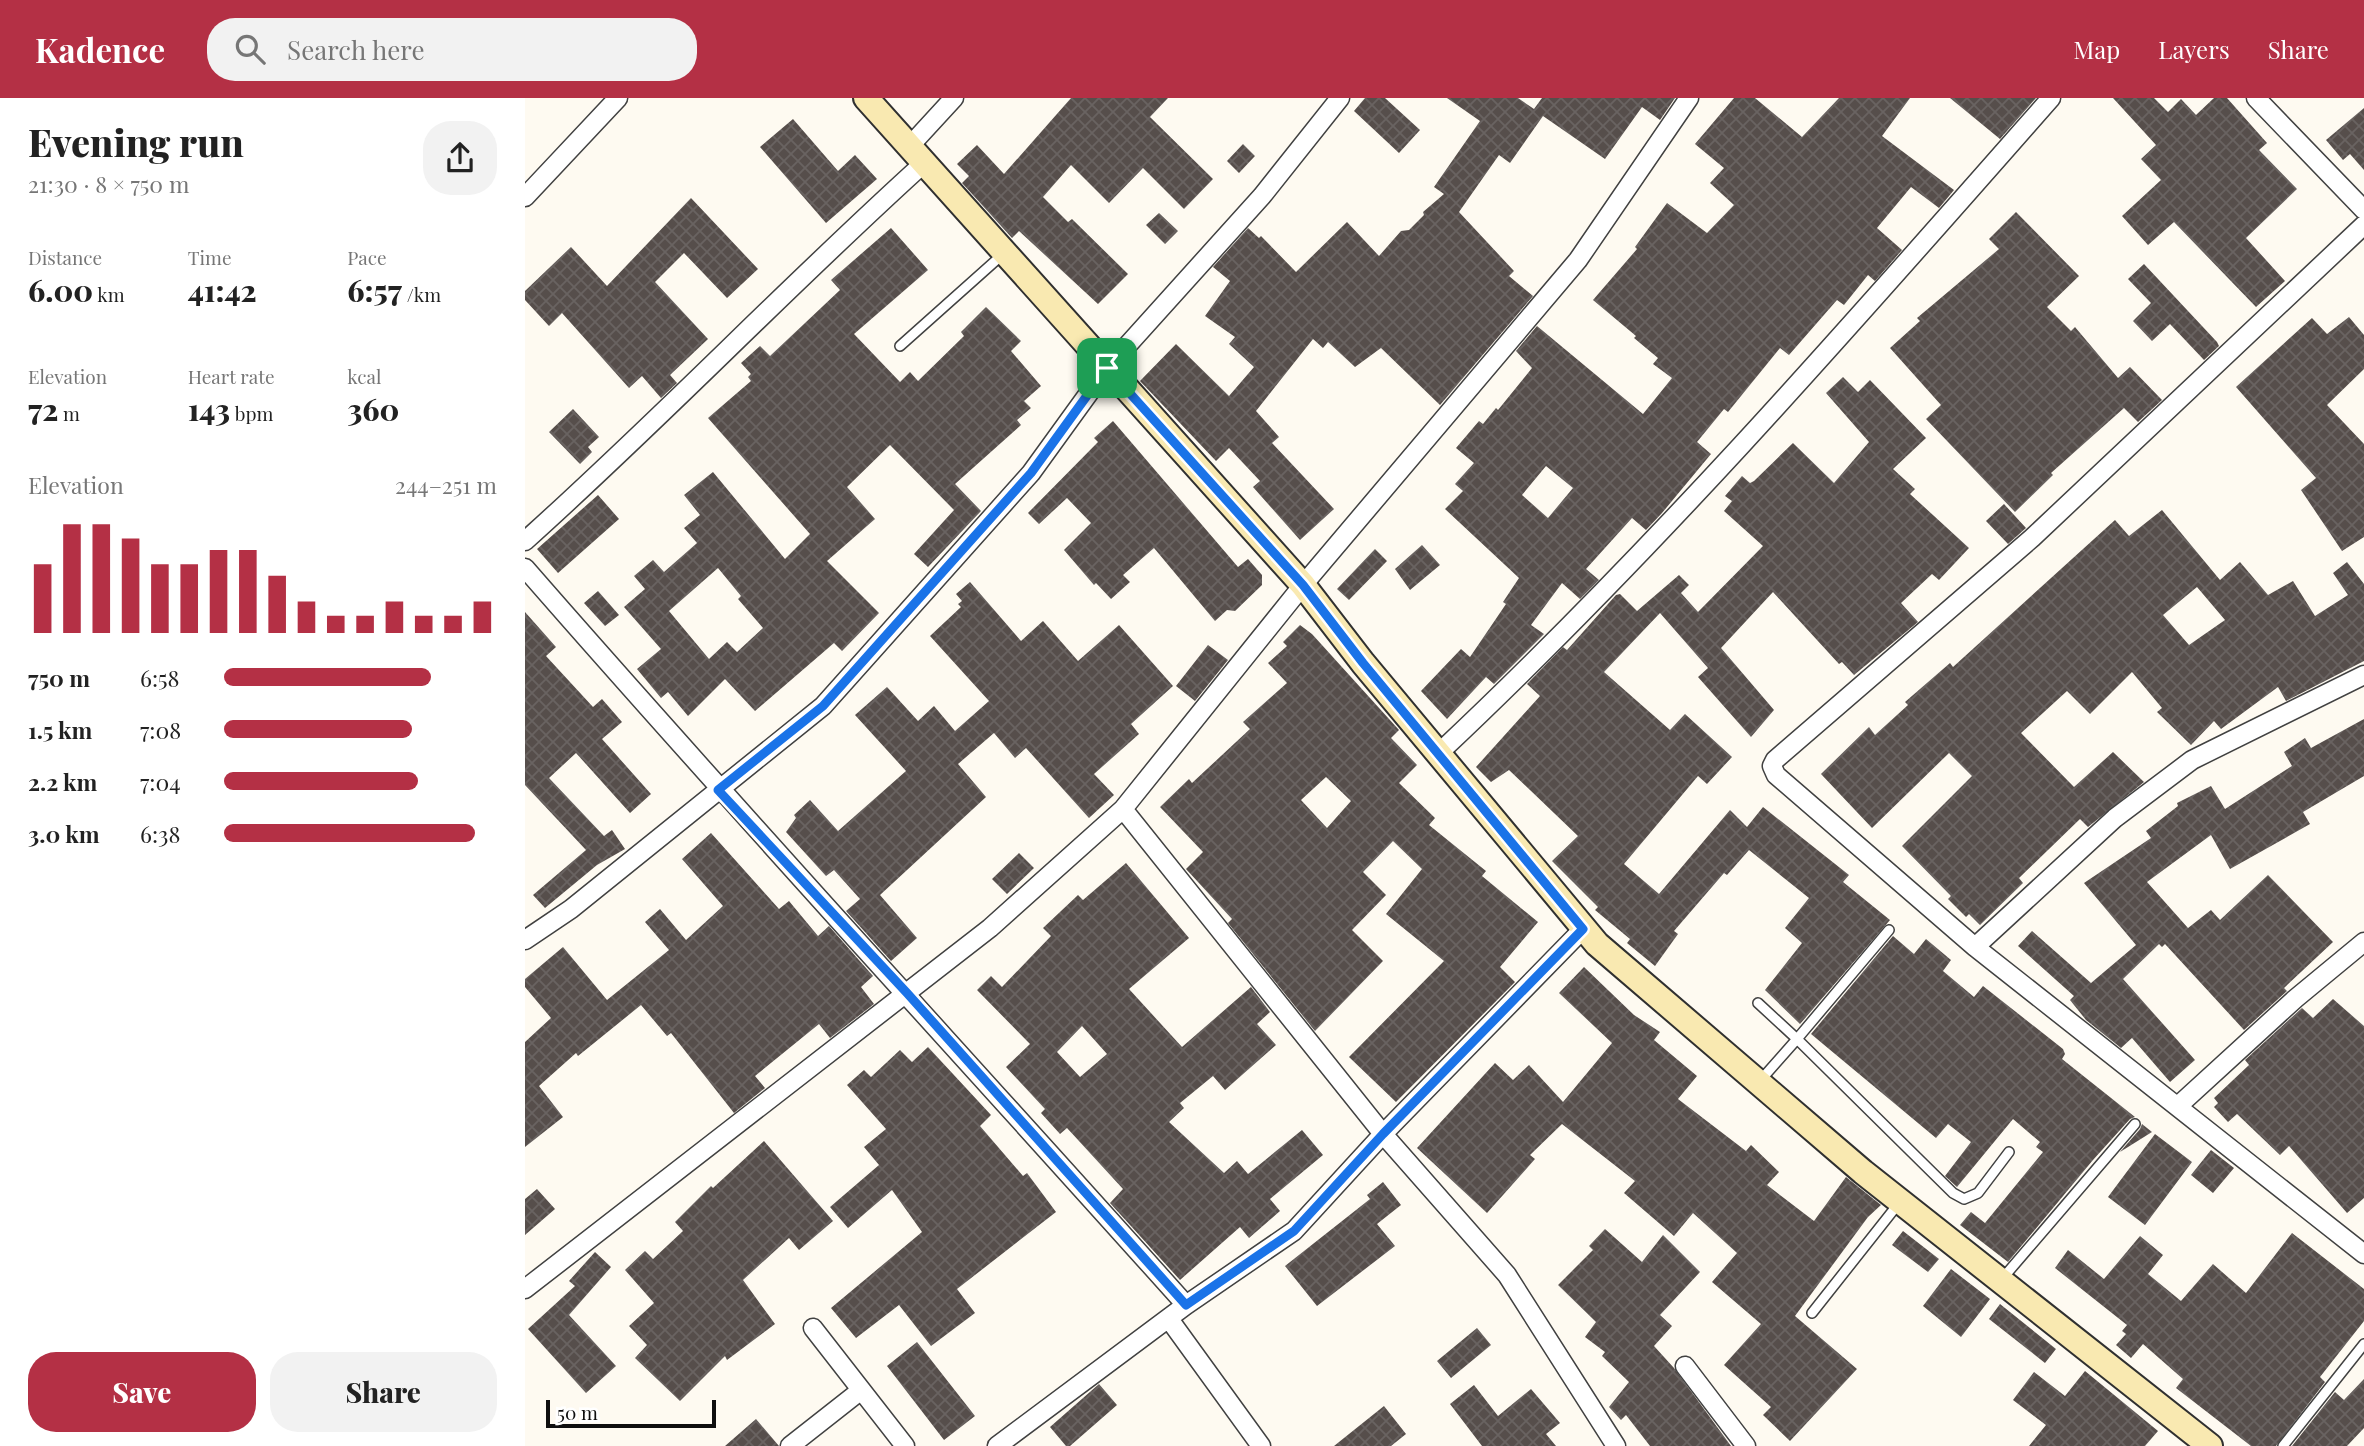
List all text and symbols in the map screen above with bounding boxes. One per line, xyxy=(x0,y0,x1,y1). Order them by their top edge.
search box xyxy=(207,18,697,81)
text: Kadence xyxy=(35,27,165,71)
icon: search xyxy=(231,30,269,68)
text: Search here xyxy=(287,32,425,67)
text: Map xyxy=(2074,33,2120,65)
text: Layers xyxy=(2158,33,2230,65)
text: Share xyxy=(2268,33,2329,65)
text: Evening run xyxy=(28,116,244,167)
button: share xyxy=(423,121,497,195)
text: 21:30 · 8 × 750 m xyxy=(28,168,189,199)
text: Distance xyxy=(28,244,102,270)
text: Time xyxy=(188,244,232,270)
text: Pace xyxy=(347,244,387,270)
text: 6.00 xyxy=(28,270,93,310)
text: 41:42 xyxy=(188,270,257,310)
text: 6:57 xyxy=(347,270,402,310)
text: km xyxy=(93,281,125,307)
text: /km xyxy=(402,281,441,307)
pin xyxy=(1077,338,1137,398)
icon: arrive xyxy=(1088,349,1126,387)
text: Elevation xyxy=(28,363,107,389)
text: Heart rate xyxy=(188,363,275,389)
text: kcal xyxy=(347,363,381,389)
text: 72 xyxy=(28,389,58,429)
text: 143 xyxy=(188,389,230,429)
text: 360 xyxy=(347,389,399,429)
text: m xyxy=(58,400,80,426)
text: bpm xyxy=(230,400,273,426)
text: Elevation xyxy=(28,469,124,500)
text: 244–251 m xyxy=(395,469,497,500)
text: 750 m xyxy=(28,662,90,693)
text: 6:58 xyxy=(140,662,180,693)
text: 1.5 km xyxy=(28,714,92,745)
text: 7:08 xyxy=(140,714,181,745)
text: 2.2 km xyxy=(28,766,97,797)
text: 7:04 xyxy=(140,766,181,797)
text: 3.0 km xyxy=(28,818,100,849)
text: 6:38 xyxy=(140,818,180,849)
button: Save xyxy=(28,1352,256,1432)
button: Share xyxy=(270,1352,497,1432)
scale bar xyxy=(546,1397,716,1429)
text: 50 m xyxy=(557,1399,598,1425)

